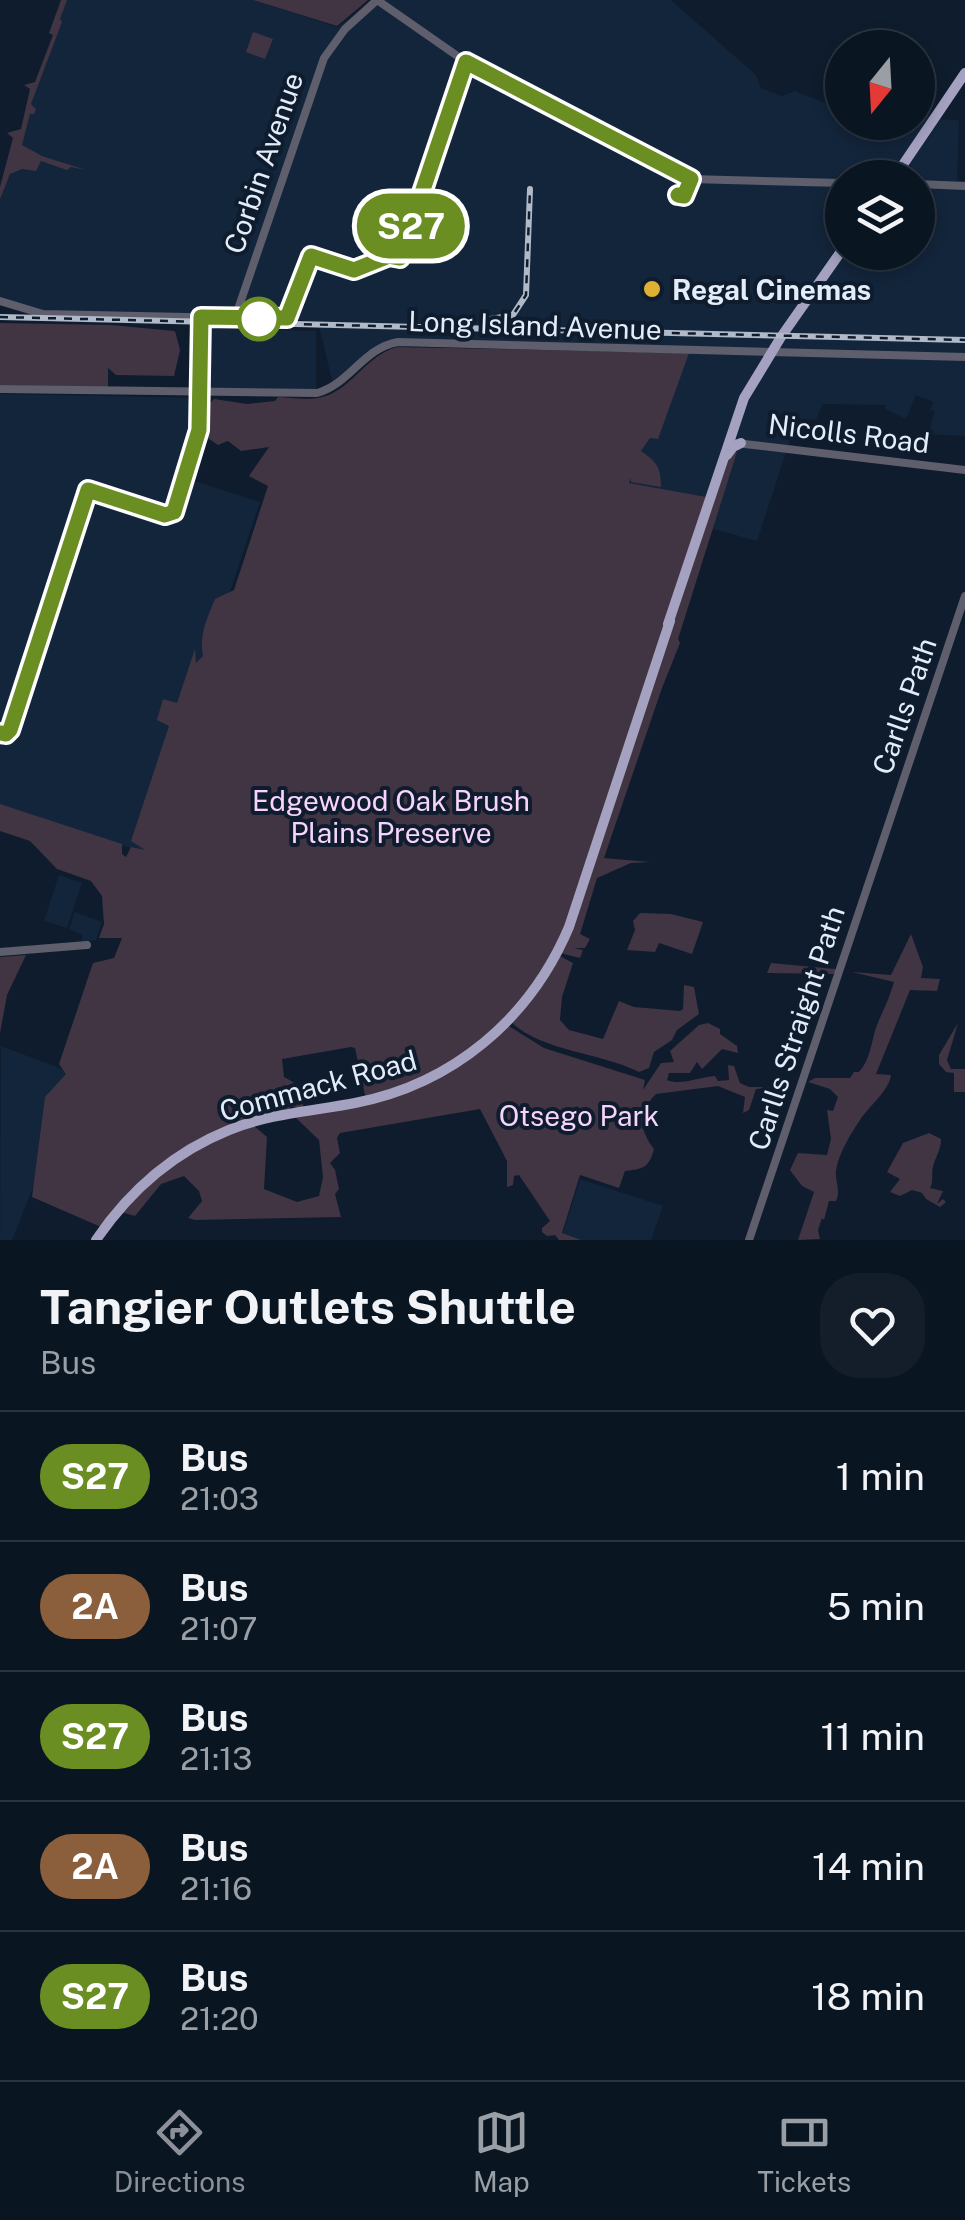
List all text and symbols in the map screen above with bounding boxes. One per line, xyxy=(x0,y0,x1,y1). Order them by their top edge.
north arrow xyxy=(825,30,935,140)
map controls xyxy=(825,30,935,270)
street label: Corbin Avenue xyxy=(217,68,309,258)
button: layers xyxy=(825,160,935,270)
line badge: S27 xyxy=(354,194,468,258)
text: S27 xyxy=(377,206,445,247)
place label: Regal Cinemas xyxy=(672,273,871,306)
marker: Regal Cinemas xyxy=(641,278,663,300)
unlabelled marker xyxy=(238,298,280,340)
street label: Long Island Avenue xyxy=(408,304,662,346)
street label: Nicolls Road xyxy=(766,407,932,459)
street label: Carlls Path xyxy=(865,633,943,779)
park label: Edgewood Oak Brush Plains Preserve xyxy=(252,784,530,849)
street label: Carlls Straight Path xyxy=(741,902,851,1154)
street label: Commack Road xyxy=(216,1043,420,1127)
park label: Otsego Park xyxy=(499,1099,659,1132)
button: heart xyxy=(820,1273,925,1378)
text: Tangier Outlets Shuttle xyxy=(40,1278,576,1335)
text: Bus xyxy=(40,1344,96,1381)
text: Bus xyxy=(180,1435,249,1480)
text: 1 min xyxy=(836,1454,925,1499)
text: S27 xyxy=(61,1456,129,1497)
text: 21:03 xyxy=(180,1480,259,1517)
text: Bus xyxy=(180,1565,249,1610)
text: 5 min xyxy=(827,1584,925,1629)
text: 2A xyxy=(71,1586,119,1627)
text: 21:07 xyxy=(180,1610,258,1647)
text: Bus xyxy=(180,1695,249,1740)
text: 11 min xyxy=(820,1714,925,1759)
text: S27 xyxy=(61,1716,129,1757)
text: 21:13 xyxy=(180,1740,253,1777)
text: Bus xyxy=(180,1825,249,1870)
text: 14 min xyxy=(812,1844,925,1889)
text: 2A xyxy=(71,1846,119,1887)
text: 21:16 xyxy=(180,1870,252,1907)
text: Bus xyxy=(180,1955,249,2000)
text: 18 min xyxy=(811,1974,925,2019)
text: S27 xyxy=(61,1976,129,2017)
text: 21:20 xyxy=(180,2000,259,2037)
tab: Directions xyxy=(114,2105,245,2198)
tab: Map xyxy=(473,2105,530,2198)
tab: Tickets xyxy=(757,2105,851,2198)

